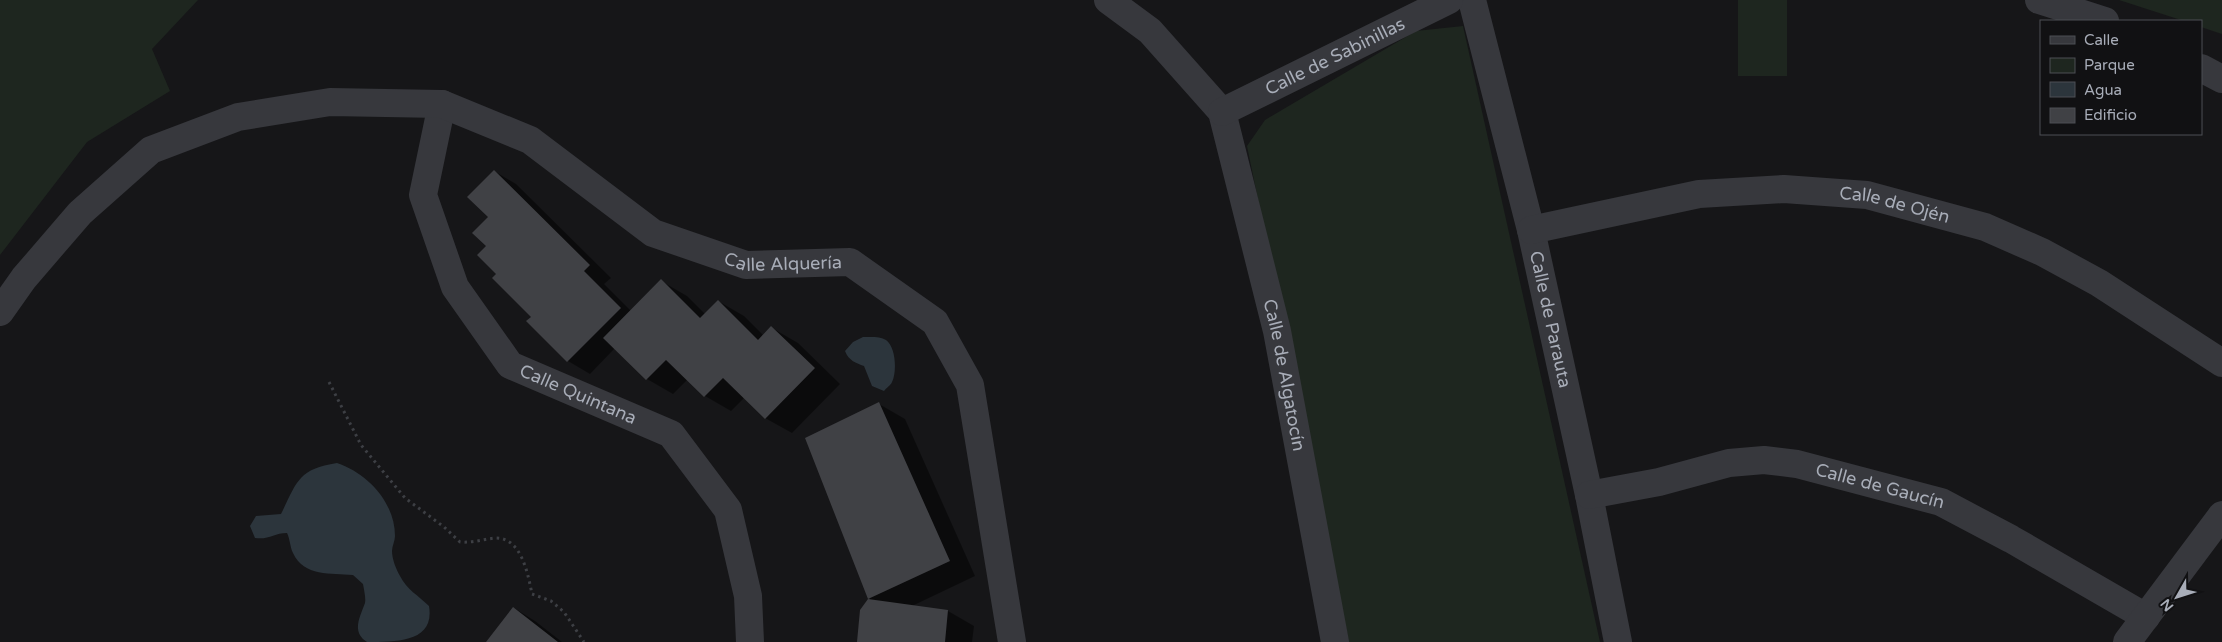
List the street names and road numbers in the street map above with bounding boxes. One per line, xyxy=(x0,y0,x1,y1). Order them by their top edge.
street label: Calle de Sabinillas xyxy=(1262,13,1408,100)
street label: Calle de Ojén xyxy=(1839,182,1952,228)
street label: Calle Alquería xyxy=(721,247,842,276)
street label: Calle de Parauta xyxy=(1525,249,1576,390)
street label: Calle de Algatocín xyxy=(1258,297,1310,453)
street label: Calle Quintana xyxy=(516,359,640,429)
street label: Calle de Gaucín xyxy=(1813,458,1947,513)

